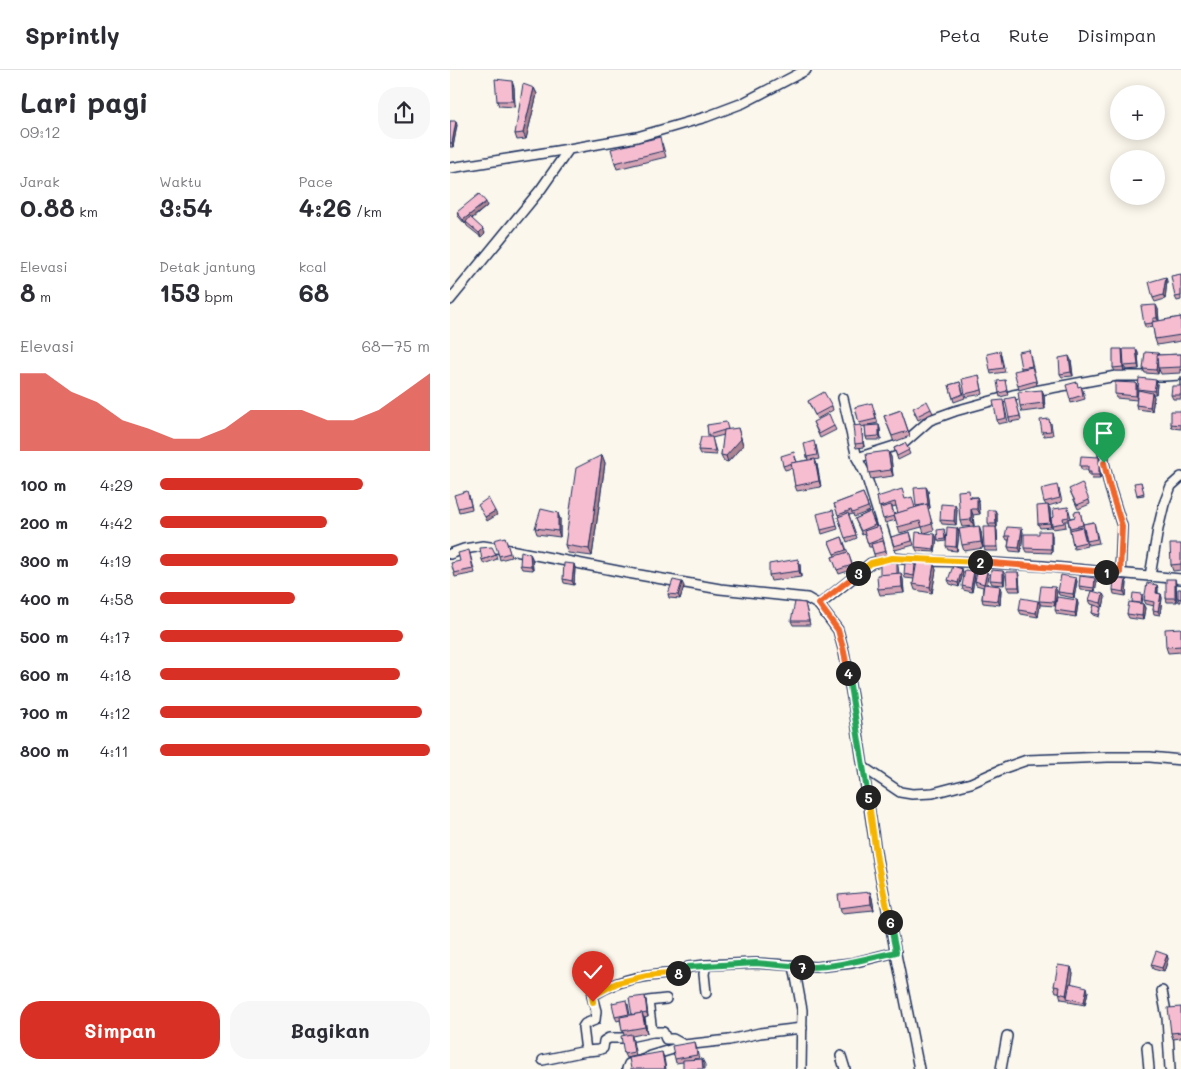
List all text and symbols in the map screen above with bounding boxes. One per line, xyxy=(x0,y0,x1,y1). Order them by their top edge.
text: Sprintly xyxy=(25,19,120,50)
text: Peta xyxy=(939,23,981,47)
text: Rute xyxy=(1009,23,1049,47)
text: Disimpan xyxy=(1077,23,1156,47)
text: Lari pagi xyxy=(20,84,149,120)
map controls xyxy=(1110,85,1165,205)
button: + xyxy=(1110,85,1165,140)
button: share xyxy=(378,87,430,139)
text: 09:12 xyxy=(20,121,60,142)
button: − xyxy=(1110,150,1165,205)
text: Jarak xyxy=(20,172,60,191)
text: Waktu xyxy=(159,172,202,191)
text: Pace xyxy=(299,172,333,191)
text: 0.88 xyxy=(20,191,75,223)
text: 3:54 xyxy=(159,191,213,223)
text: 4:26 xyxy=(299,191,352,223)
text: km xyxy=(75,202,98,221)
text: /km xyxy=(352,202,382,221)
text: Elevasi xyxy=(20,257,67,276)
text: Detak jantung xyxy=(159,257,255,276)
text: kcal xyxy=(299,257,327,276)
text: 8 xyxy=(20,276,36,308)
text: 153 xyxy=(159,276,200,308)
text: 68 xyxy=(299,276,329,308)
text: m xyxy=(36,287,51,306)
text: bpm xyxy=(200,287,233,306)
text: Elevasi xyxy=(20,335,74,356)
text: 68–75 m xyxy=(361,335,430,356)
pin xyxy=(1083,412,1125,463)
icon: arrive xyxy=(1090,419,1118,447)
text: 100 m xyxy=(20,474,66,495)
text: 4:29 xyxy=(100,474,133,495)
text: 200 m xyxy=(20,512,68,533)
text: 4:42 xyxy=(100,512,133,533)
text: 300 m xyxy=(20,550,69,571)
text: 4:19 xyxy=(100,550,131,571)
pin: 2 xyxy=(968,550,992,574)
text: 2 xyxy=(977,553,984,572)
pin: 3 xyxy=(846,560,870,586)
pin: 1 xyxy=(1094,560,1118,584)
text: 1 xyxy=(1103,563,1110,582)
text: 3 xyxy=(854,564,863,583)
text: 400 m xyxy=(20,588,69,609)
text: 4:58 xyxy=(100,588,133,609)
text: 500 m xyxy=(20,626,68,647)
text: 4:17 xyxy=(100,626,130,647)
pin: 4 xyxy=(836,660,860,686)
text: 600 m xyxy=(20,664,69,685)
text: 4:18 xyxy=(100,664,131,685)
text: 4 xyxy=(844,664,853,683)
text: 700 m xyxy=(20,702,68,723)
text: 4:12 xyxy=(100,702,130,723)
text: 800 m xyxy=(20,740,69,761)
text: 4:11 xyxy=(100,740,129,761)
pin: 5 xyxy=(856,784,880,810)
text: 5 xyxy=(864,788,873,807)
pin: 6 xyxy=(878,910,902,934)
text: 6 xyxy=(886,913,895,932)
pin xyxy=(572,951,614,1002)
pin: 7 xyxy=(790,954,814,980)
icon: check xyxy=(579,958,607,986)
text: 7 xyxy=(799,958,806,977)
pin: 8 xyxy=(666,960,690,986)
text: 8 xyxy=(674,964,683,983)
button: Simpan xyxy=(20,1001,220,1059)
button: Bagikan xyxy=(230,1001,430,1059)

